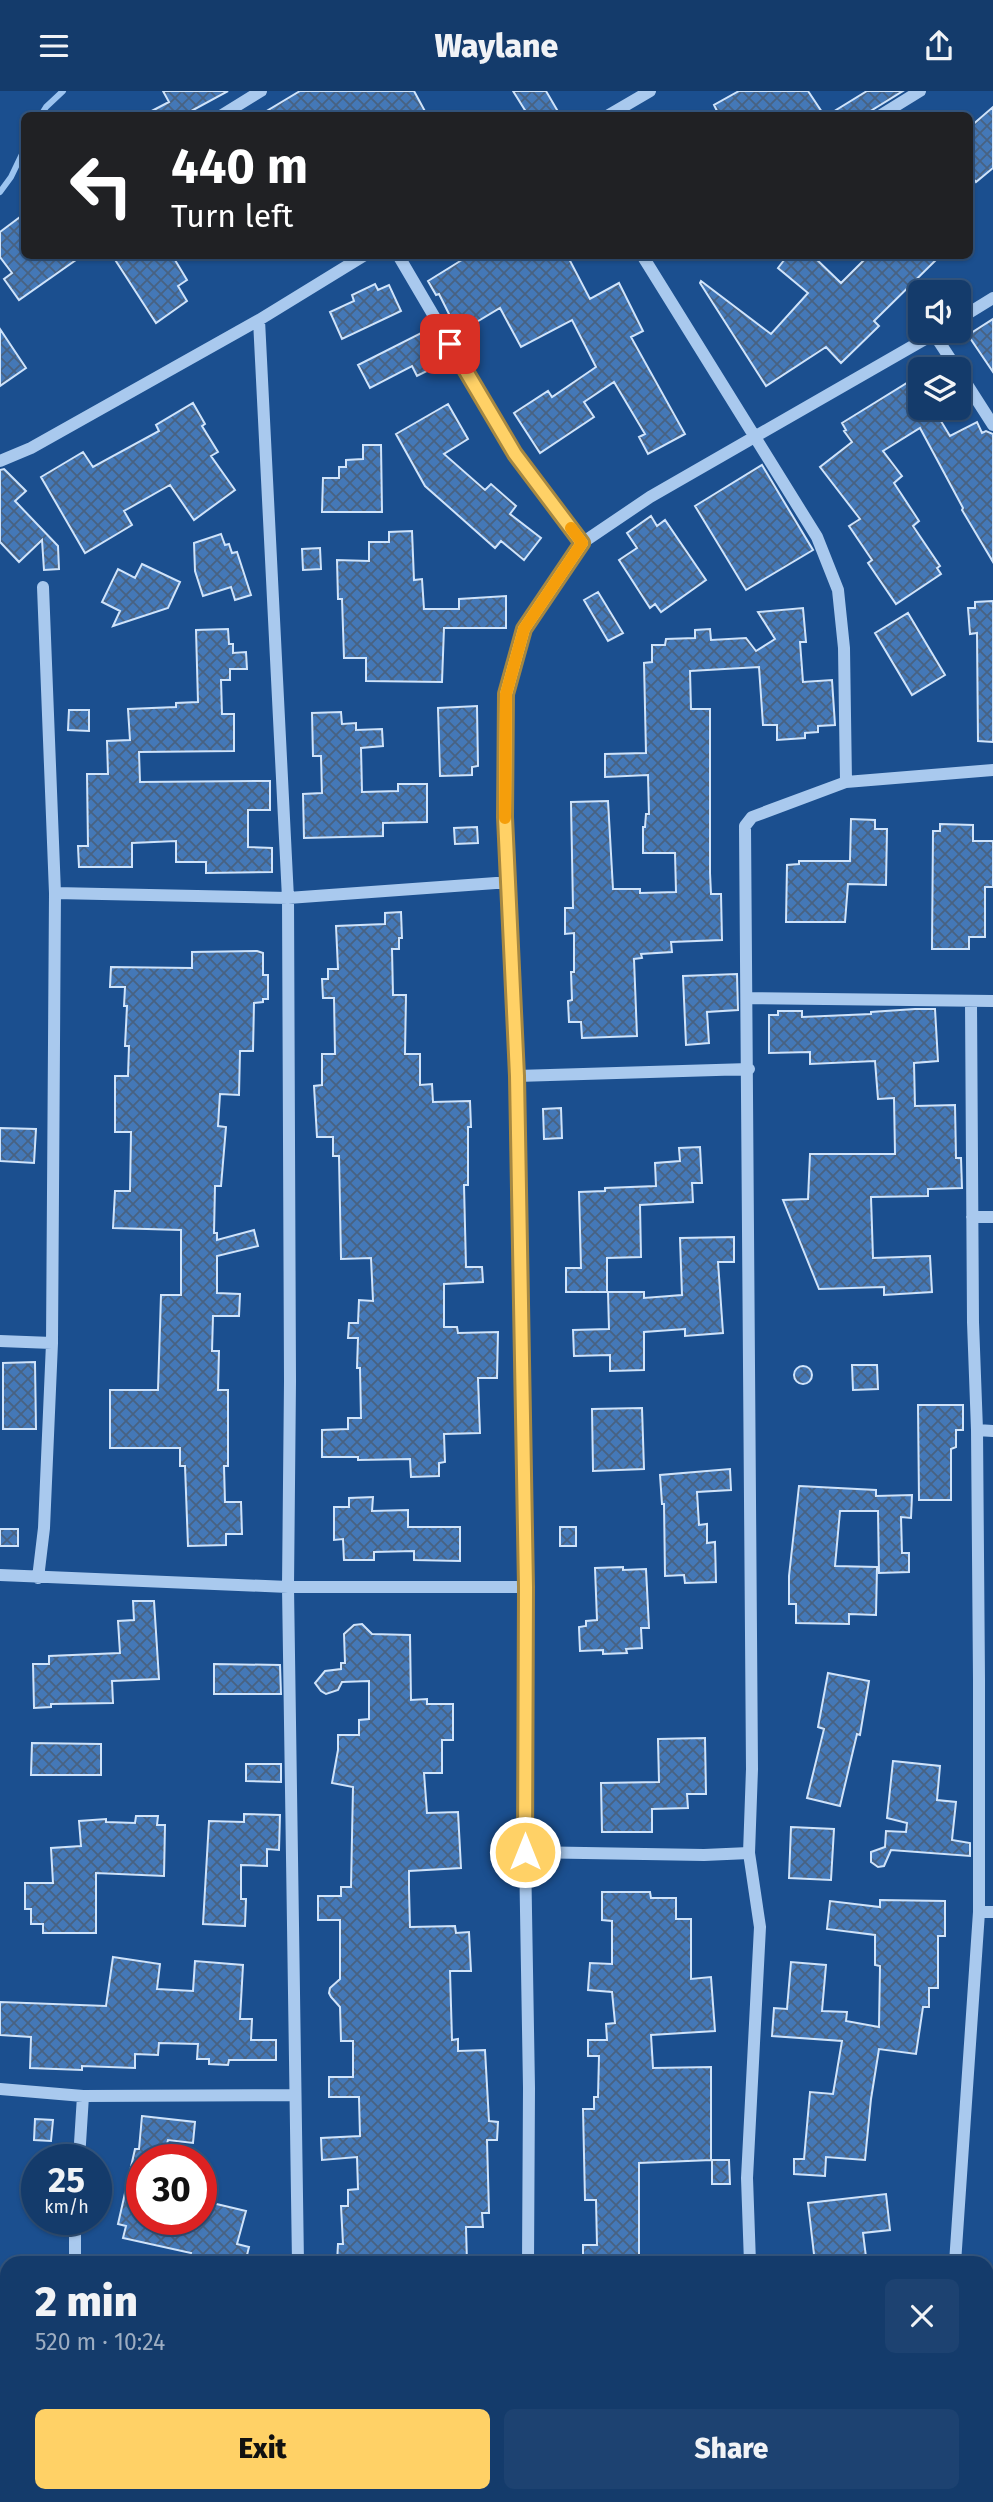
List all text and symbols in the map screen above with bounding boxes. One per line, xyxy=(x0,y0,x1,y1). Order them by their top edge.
icon: menu xyxy=(35,27,73,65)
text: Waylane xyxy=(435,27,558,65)
icon: share xyxy=(920,27,958,65)
text: 440 m xyxy=(171,137,308,196)
icon: left xyxy=(56,140,147,231)
text: Turn left xyxy=(171,197,293,235)
map controls xyxy=(908,280,971,420)
button: sound xyxy=(908,280,971,343)
pin xyxy=(420,314,480,374)
icon: arrive xyxy=(431,325,469,363)
button: layers xyxy=(908,357,971,420)
position arrow xyxy=(488,1815,562,1889)
speed limit sign: 30 xyxy=(126,2144,217,2235)
text: 25 xyxy=(48,2159,85,2201)
text: km/h xyxy=(44,2196,89,2218)
text: 2 min xyxy=(35,2277,138,2327)
button: close xyxy=(885,2279,959,2353)
text: 520 m · 10:24 xyxy=(35,2328,165,2356)
button: Exit xyxy=(35,2409,490,2489)
button: Share xyxy=(504,2409,959,2489)

